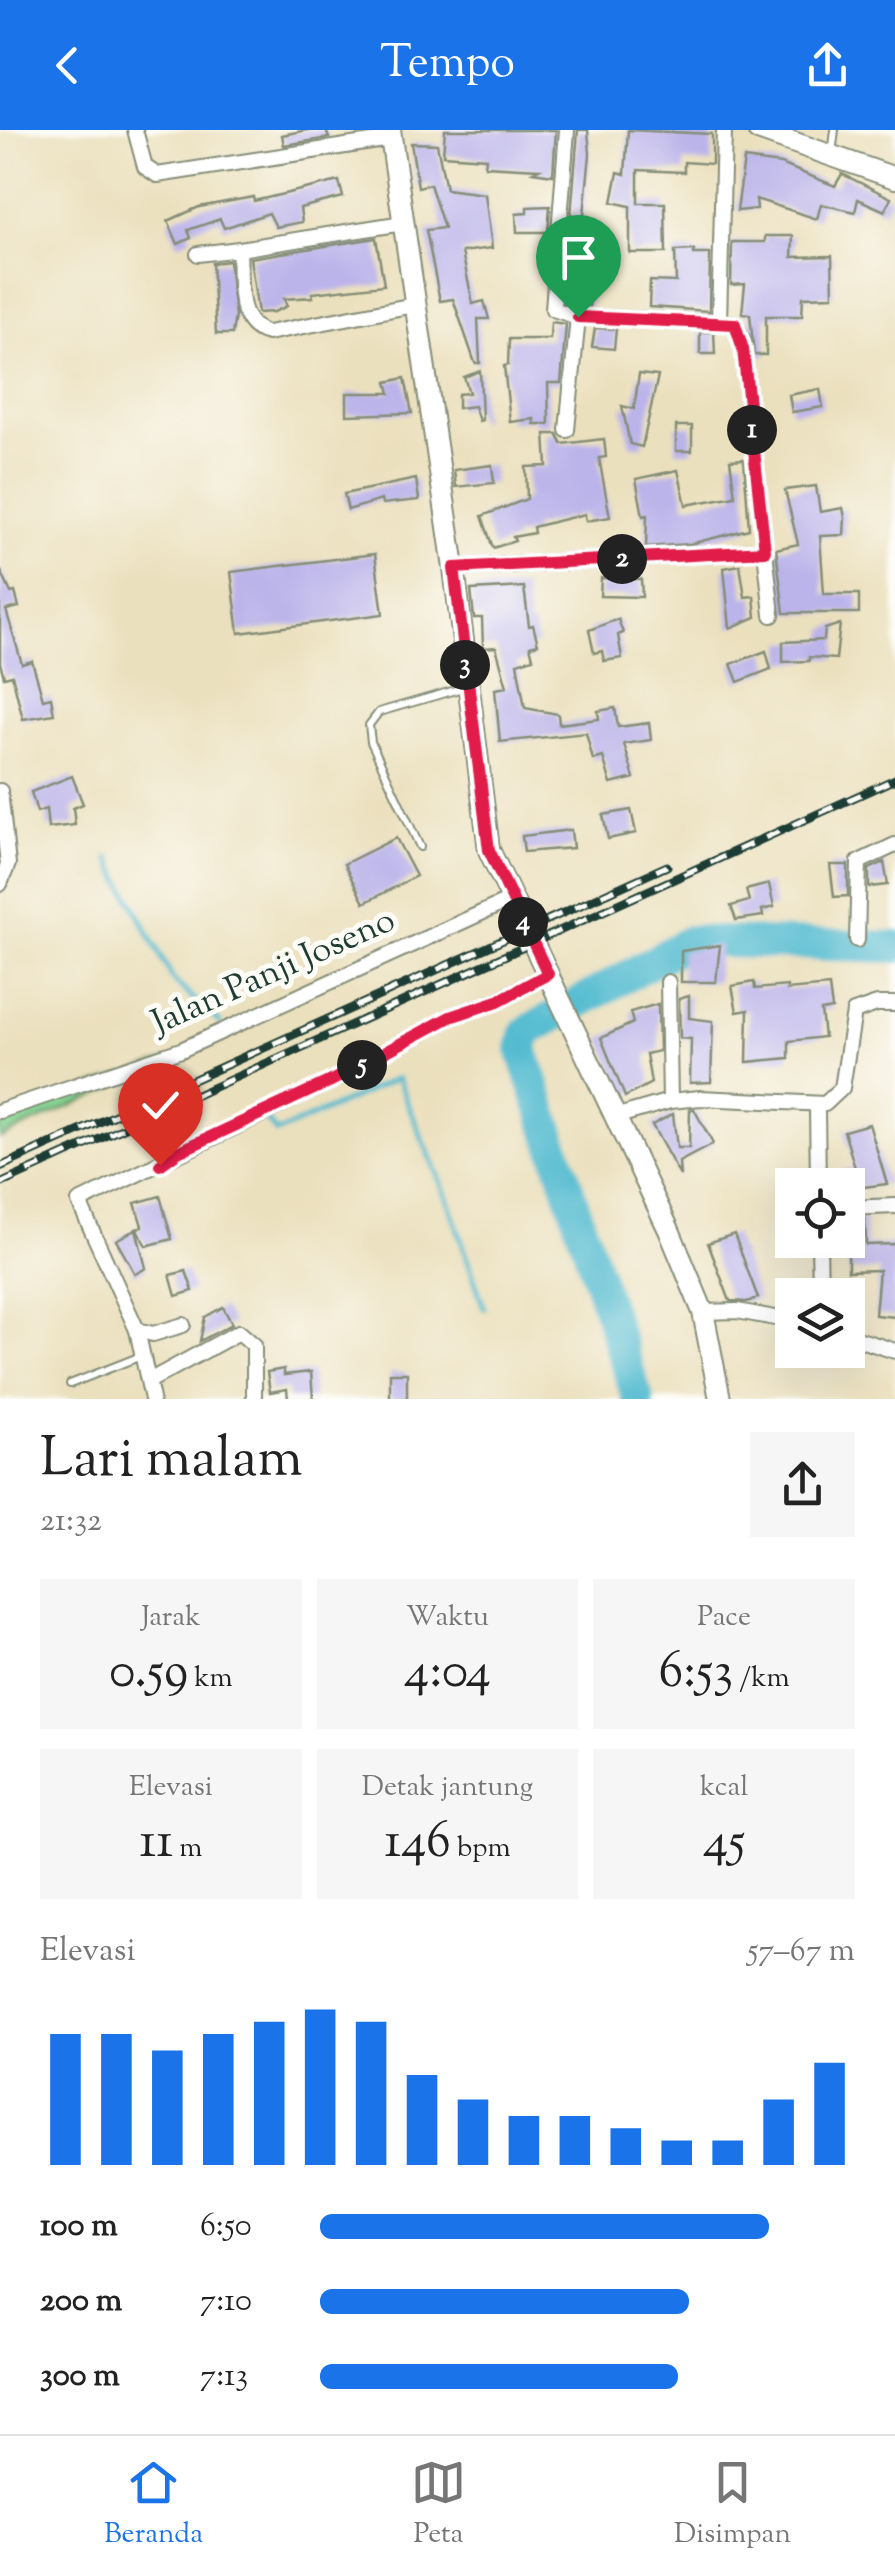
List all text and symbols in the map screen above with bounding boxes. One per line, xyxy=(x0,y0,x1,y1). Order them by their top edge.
text: Tempo xyxy=(380,33,515,98)
icon: back xyxy=(40,38,95,93)
icon: share xyxy=(800,38,855,93)
pin xyxy=(536,215,621,318)
icon: arrive xyxy=(551,230,606,285)
pin: 1 xyxy=(727,405,777,455)
text: 1 xyxy=(747,410,757,450)
pin: 2 xyxy=(597,534,647,584)
text: 2 xyxy=(615,539,629,579)
pin: 3 xyxy=(440,640,490,690)
text: 3 xyxy=(459,645,471,685)
street label: Jalan Panji Joseno xyxy=(142,896,404,1050)
pin: 4 xyxy=(498,897,548,947)
text: 4 xyxy=(516,902,530,942)
pin: 5 xyxy=(337,1040,387,1090)
text: 5 xyxy=(357,1045,367,1085)
pin xyxy=(118,1063,203,1166)
icon: check xyxy=(133,1078,188,1133)
map controls xyxy=(775,1168,865,1368)
button: locate xyxy=(775,1168,865,1258)
button: layers xyxy=(775,1278,865,1368)
text: Lari malam xyxy=(40,1422,303,1501)
button: share xyxy=(750,1432,855,1537)
text: 21:32 xyxy=(40,1499,102,1545)
text: Jarak xyxy=(141,1598,200,1638)
text: Waktu xyxy=(406,1598,489,1638)
text: Pace xyxy=(697,1598,751,1638)
text: 0.59 xyxy=(109,1638,188,1710)
text: 4:04 xyxy=(404,1638,491,1710)
text: 6:53 xyxy=(659,1638,733,1710)
text: km xyxy=(188,1659,233,1699)
text: /km xyxy=(733,1659,790,1699)
text: Elevasi xyxy=(129,1768,213,1808)
text: Detak jantung xyxy=(362,1768,533,1808)
text: kcal xyxy=(700,1768,748,1808)
text: 11 xyxy=(139,1808,173,1880)
text: 146 xyxy=(384,1808,451,1880)
text: 45 xyxy=(703,1808,745,1880)
text: m xyxy=(173,1829,202,1869)
text: bpm xyxy=(451,1829,511,1869)
text: Elevasi xyxy=(40,1929,136,1975)
text: 57–67 m xyxy=(747,1929,855,1975)
text: 100 m xyxy=(40,2204,118,2250)
text: 6:50 xyxy=(200,2204,252,2250)
text: 200 m xyxy=(40,2279,122,2325)
text: 7:10 xyxy=(200,2279,252,2325)
text: 300 m xyxy=(40,2354,120,2400)
text: 7:13 xyxy=(200,2354,248,2400)
tab: Beranda xyxy=(104,2455,203,2555)
tab: Peta xyxy=(411,2455,466,2555)
tab: Disimpan xyxy=(674,2455,791,2555)

